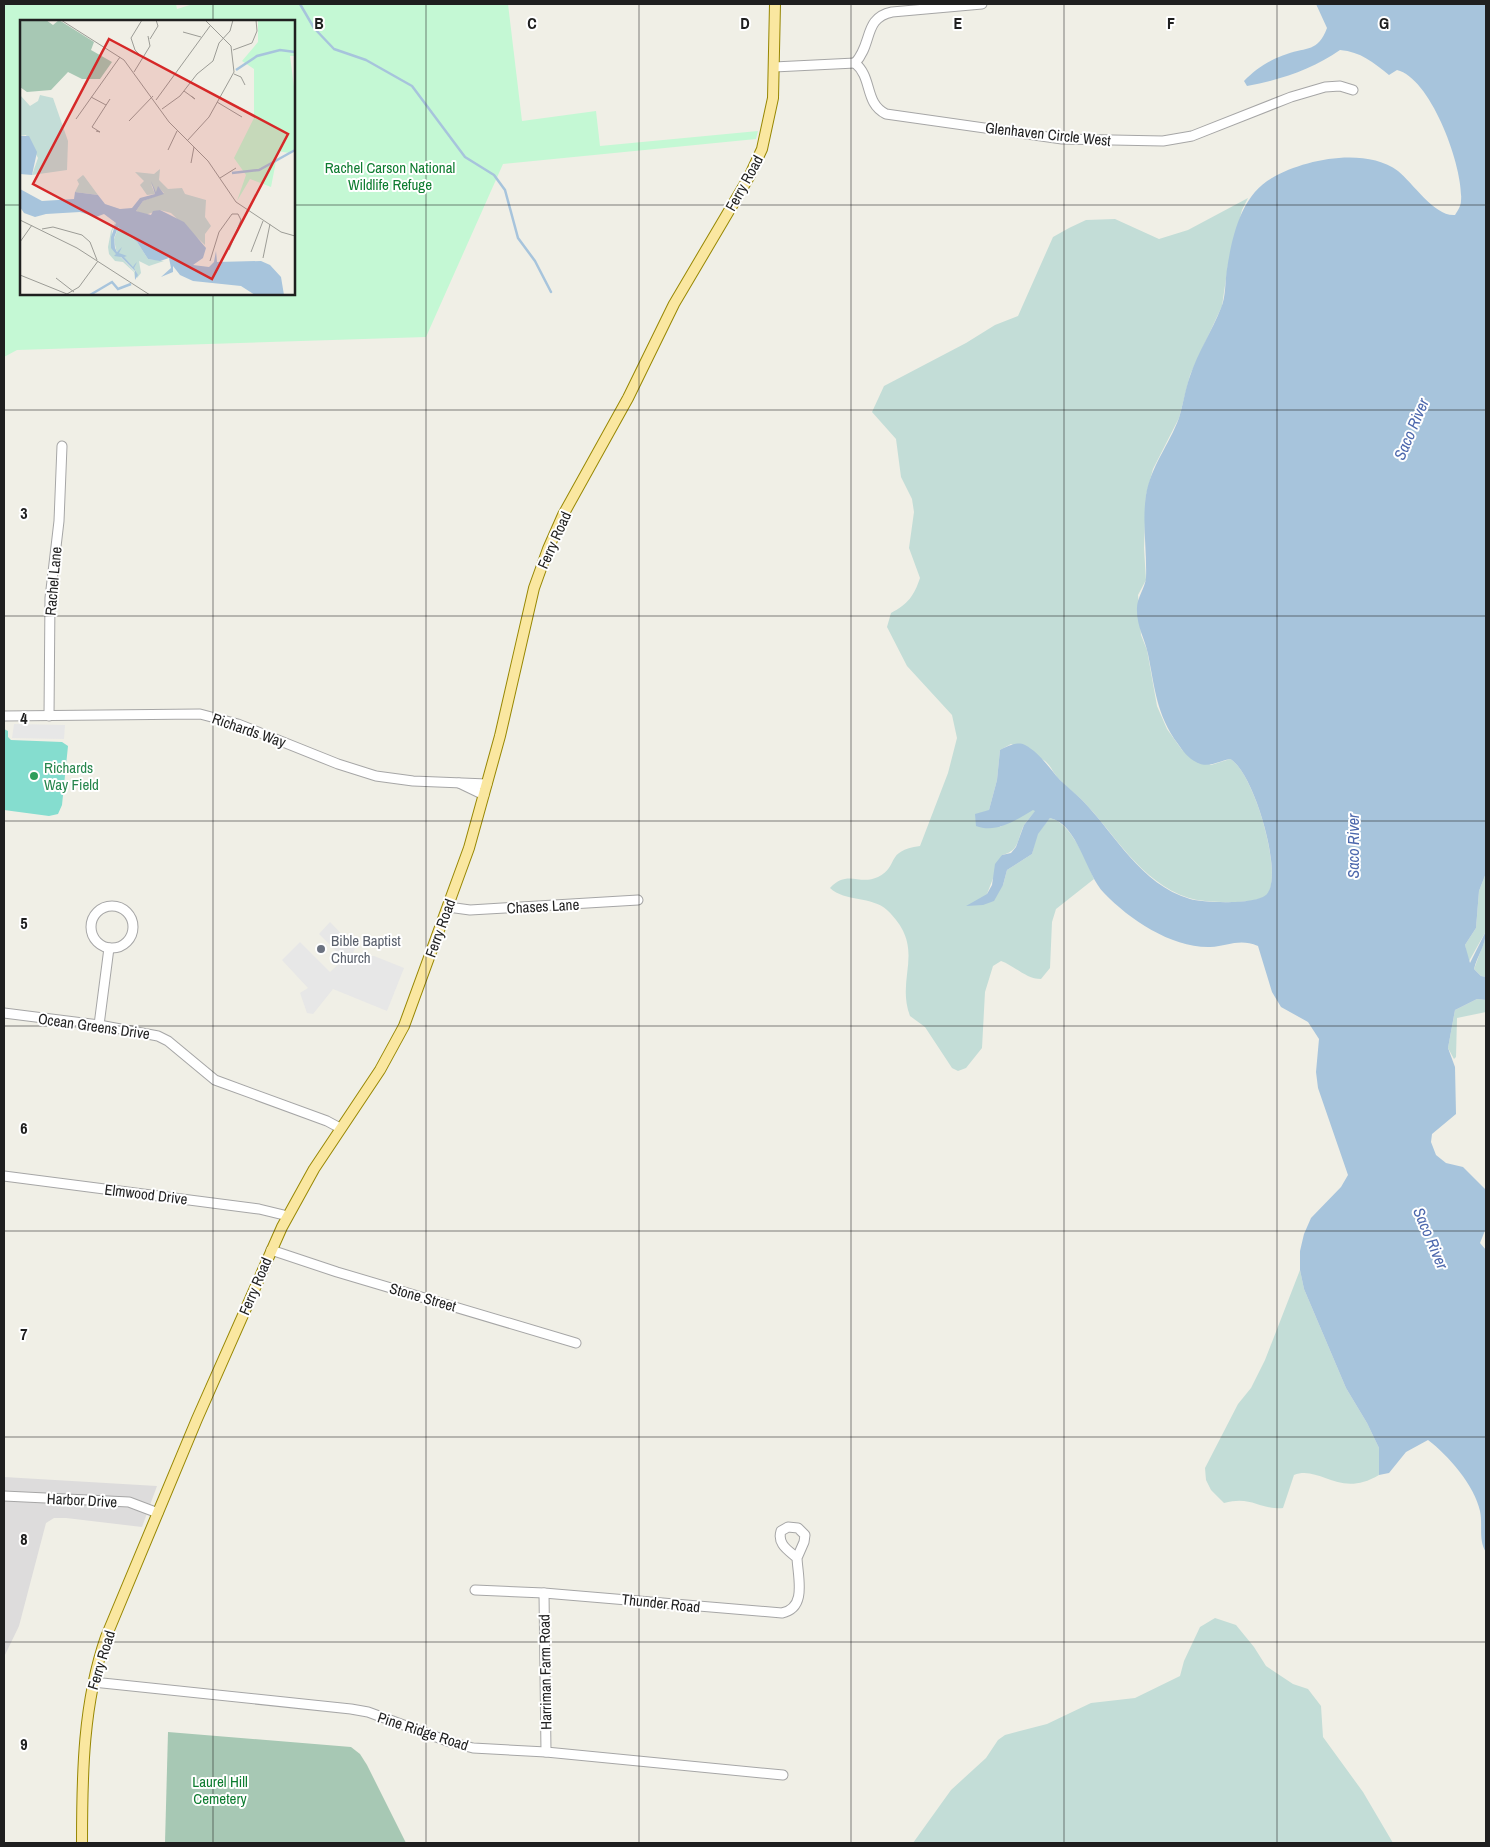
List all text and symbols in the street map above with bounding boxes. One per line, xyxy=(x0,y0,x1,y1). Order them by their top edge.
text: B xyxy=(314,12,324,34)
text: C xyxy=(527,12,537,34)
text: D xyxy=(740,12,750,34)
text: E xyxy=(954,12,963,34)
text: F xyxy=(1167,12,1175,34)
text: G xyxy=(1379,12,1389,34)
inset map xyxy=(20,20,295,295)
street label: Glenhaven Circle West xyxy=(984,117,1112,151)
street label: Ferry Road xyxy=(720,151,768,215)
park label: Rachel Carson National Wildlife Refuge xyxy=(325,157,455,195)
water label: Saco River xyxy=(1388,394,1434,463)
text: 3 xyxy=(20,502,28,524)
street label: Ferry Road xyxy=(532,508,576,572)
street label: Rachel Lane xyxy=(40,546,66,616)
text: 4 xyxy=(20,707,28,729)
street label: Richards Way xyxy=(209,708,290,753)
place label: Richards Way Field xyxy=(44,757,99,795)
marker: Richards Way Field xyxy=(28,770,40,782)
water label: Saco River xyxy=(1342,813,1364,878)
street label: Chases Lane xyxy=(506,894,580,918)
street label: Ferry Road xyxy=(420,896,460,960)
text: 5 xyxy=(20,912,28,934)
place label: Bible Baptist Church xyxy=(331,930,401,968)
marker: Bible Baptist Church xyxy=(315,943,327,955)
street label: Ocean Greens Drive xyxy=(37,1008,151,1044)
text: 6 xyxy=(20,1117,28,1139)
street label: Elmwood Drive xyxy=(103,1178,189,1210)
water label: Saco River xyxy=(1408,1204,1454,1273)
street label: Ferry Road xyxy=(233,1254,277,1318)
street label: Stone Street xyxy=(387,1277,459,1317)
text: 7 xyxy=(20,1323,28,1345)
street label: Harbor Drive xyxy=(46,1488,118,1512)
text: 8 xyxy=(20,1528,28,1550)
street label: Thunder Road xyxy=(621,1588,701,1618)
street label: Harriman Farm Road xyxy=(533,1614,557,1730)
street label: Ferry Road xyxy=(82,1628,120,1692)
street label: Pine Ridge Road xyxy=(375,1706,471,1756)
text: 9 xyxy=(20,1733,28,1755)
park label: Laurel Hill Cemetery xyxy=(192,1771,248,1809)

